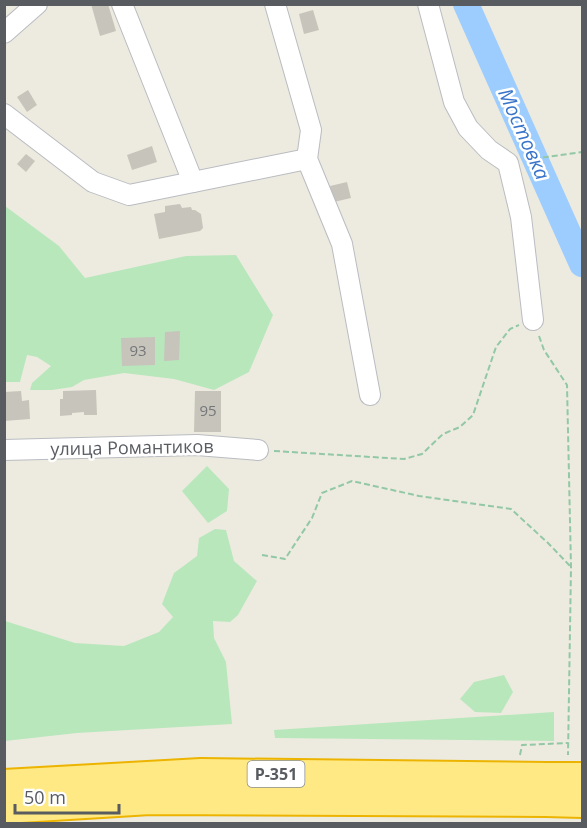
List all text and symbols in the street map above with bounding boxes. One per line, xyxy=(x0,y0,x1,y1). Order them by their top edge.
water label: Мостовка xyxy=(492,84,557,184)
house number: 93 xyxy=(129,340,147,360)
house number: 95 xyxy=(199,400,217,420)
street label: улица Романтиков xyxy=(50,434,214,460)
road number: Р-351 xyxy=(248,761,304,787)
scale bar xyxy=(15,777,118,815)
text: 50 m xyxy=(24,785,66,809)

